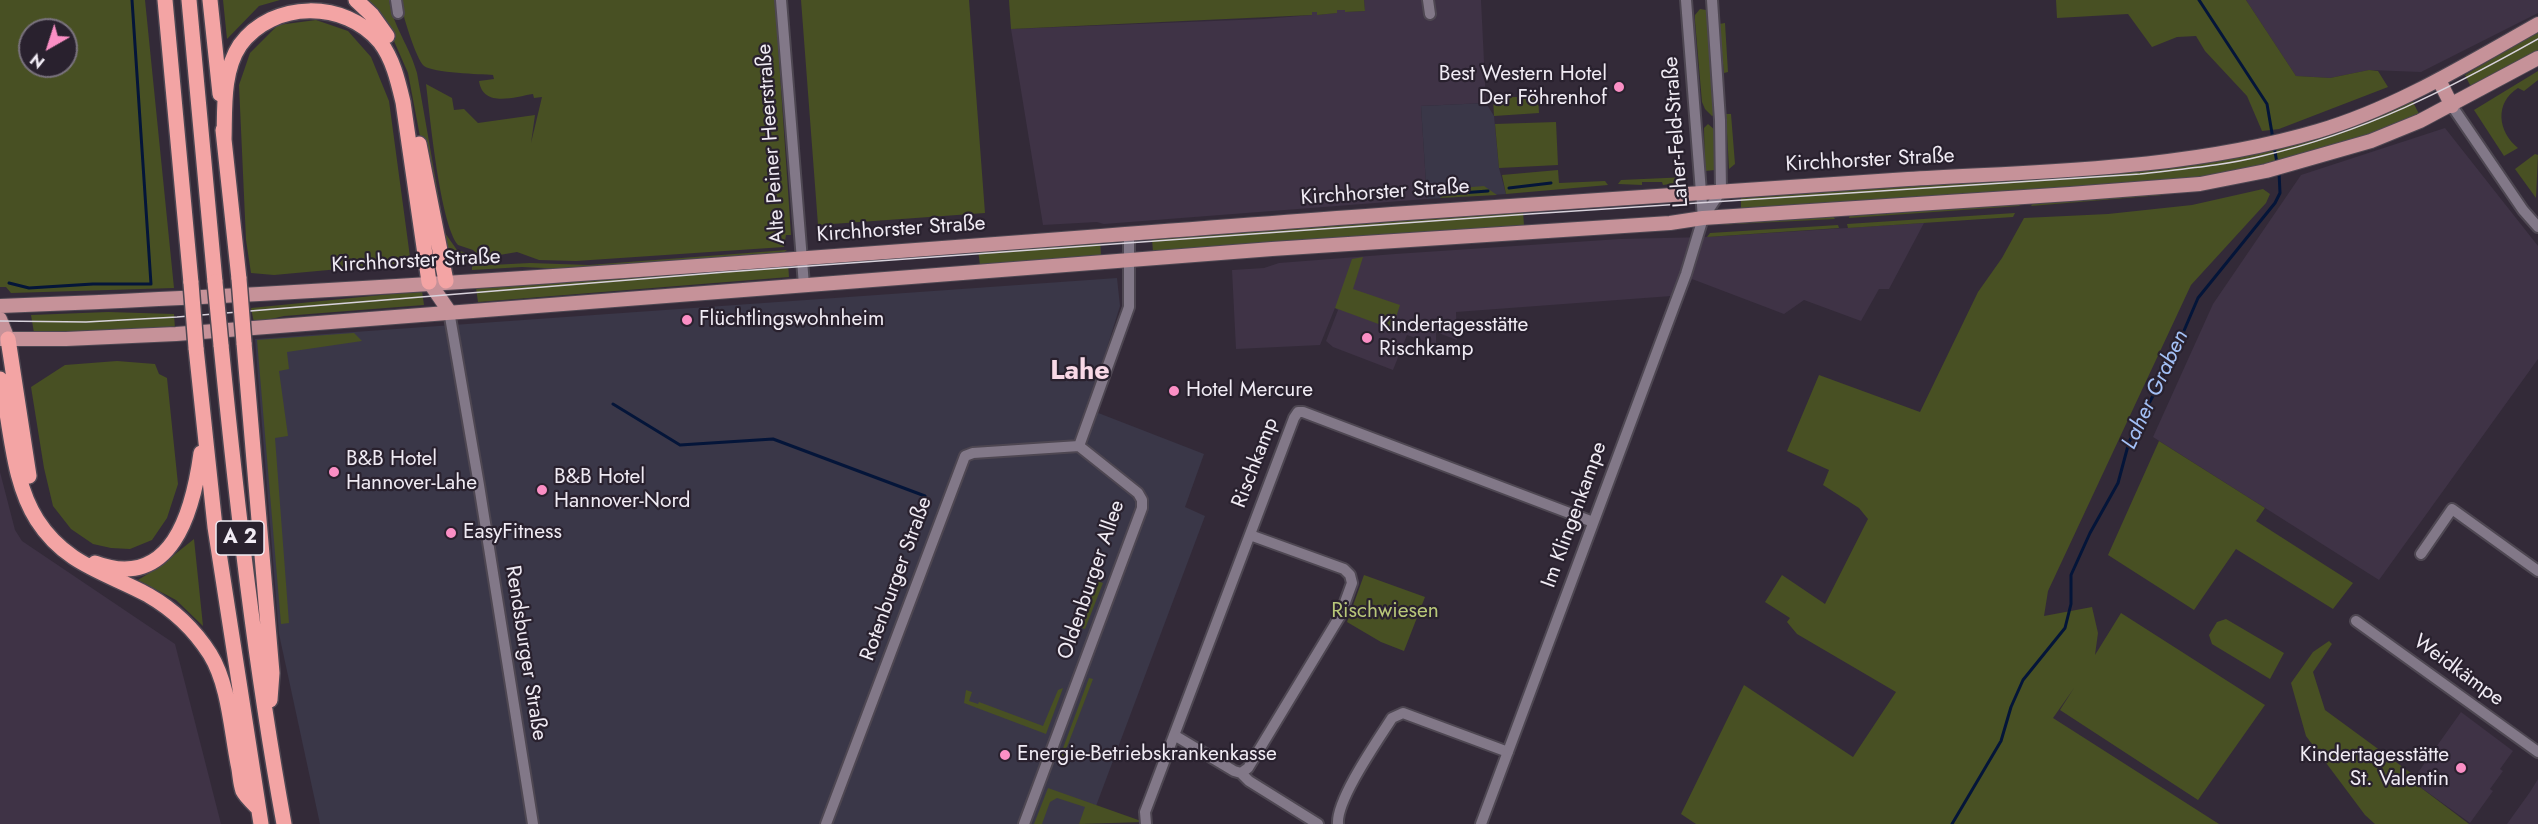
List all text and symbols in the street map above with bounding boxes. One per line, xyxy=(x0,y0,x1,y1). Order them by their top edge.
north arrow xyxy=(18,18,78,78)
street label: Alte Peiner Heerstraße xyxy=(752,43,792,245)
text: N xyxy=(25,48,50,74)
street label: Laher-Feld-Straße xyxy=(1659,56,1695,208)
place label: Best Western Hotel Der Föhrenhof xyxy=(1439,62,1607,112)
marker: Best Western Hotel Der Föhrenhof xyxy=(1612,80,1626,94)
street label: Kirchhorster Straße xyxy=(1785,144,1955,178)
street label: Kirchhorster Straße xyxy=(1300,175,1470,211)
street label: Kirchhorster Straße xyxy=(816,212,986,248)
street label: Kirchhorster Straße xyxy=(331,245,501,279)
place label: Flüchtlingswohnheim xyxy=(699,307,884,333)
marker: Flüchtlingswohnheim xyxy=(680,313,694,327)
place label: Kindertagesstätte Rischkamp xyxy=(1379,313,1528,363)
water label: Laher Graben xyxy=(2117,326,2195,454)
marker: Kindertagesstätte Rischkamp xyxy=(1360,331,1374,345)
district label: Lahe xyxy=(1050,356,1110,388)
place label: Hotel Mercure xyxy=(1186,378,1313,404)
marker: Hotel Mercure xyxy=(1167,384,1181,398)
street label: Rischkamp xyxy=(1227,414,1285,512)
street label: Im Klingenkampe xyxy=(1537,439,1613,591)
place label: B&B Hotel Hannover-Lahe xyxy=(346,447,477,497)
marker: B&B Hotel Hannover-Lahe xyxy=(327,465,341,479)
place label: B&B Hotel Hannover-Nord xyxy=(554,465,691,515)
marker: B&B Hotel Hannover-Nord xyxy=(535,483,549,497)
street label: Rotenburger Straße xyxy=(856,493,938,665)
street label: Oldenburger Allee xyxy=(1053,497,1131,663)
place label: EasyFitness xyxy=(463,520,562,546)
road number: A 2 xyxy=(216,521,264,555)
marker: EasyFitness xyxy=(444,526,458,540)
street label: Rendsburger Straße xyxy=(499,564,551,742)
park label: Rischwiesen xyxy=(1331,599,1439,625)
street label: Weidkämpe xyxy=(2408,630,2508,712)
place label: Energie-Betriebskrankenkasse xyxy=(1017,742,1277,768)
place label: Kindertagesstätte St. Valentin xyxy=(2300,743,2449,793)
marker: Energie-Betriebskrankenkasse xyxy=(998,748,1012,762)
marker: Kindertagesstätte St. Valentin xyxy=(2454,761,2468,775)

